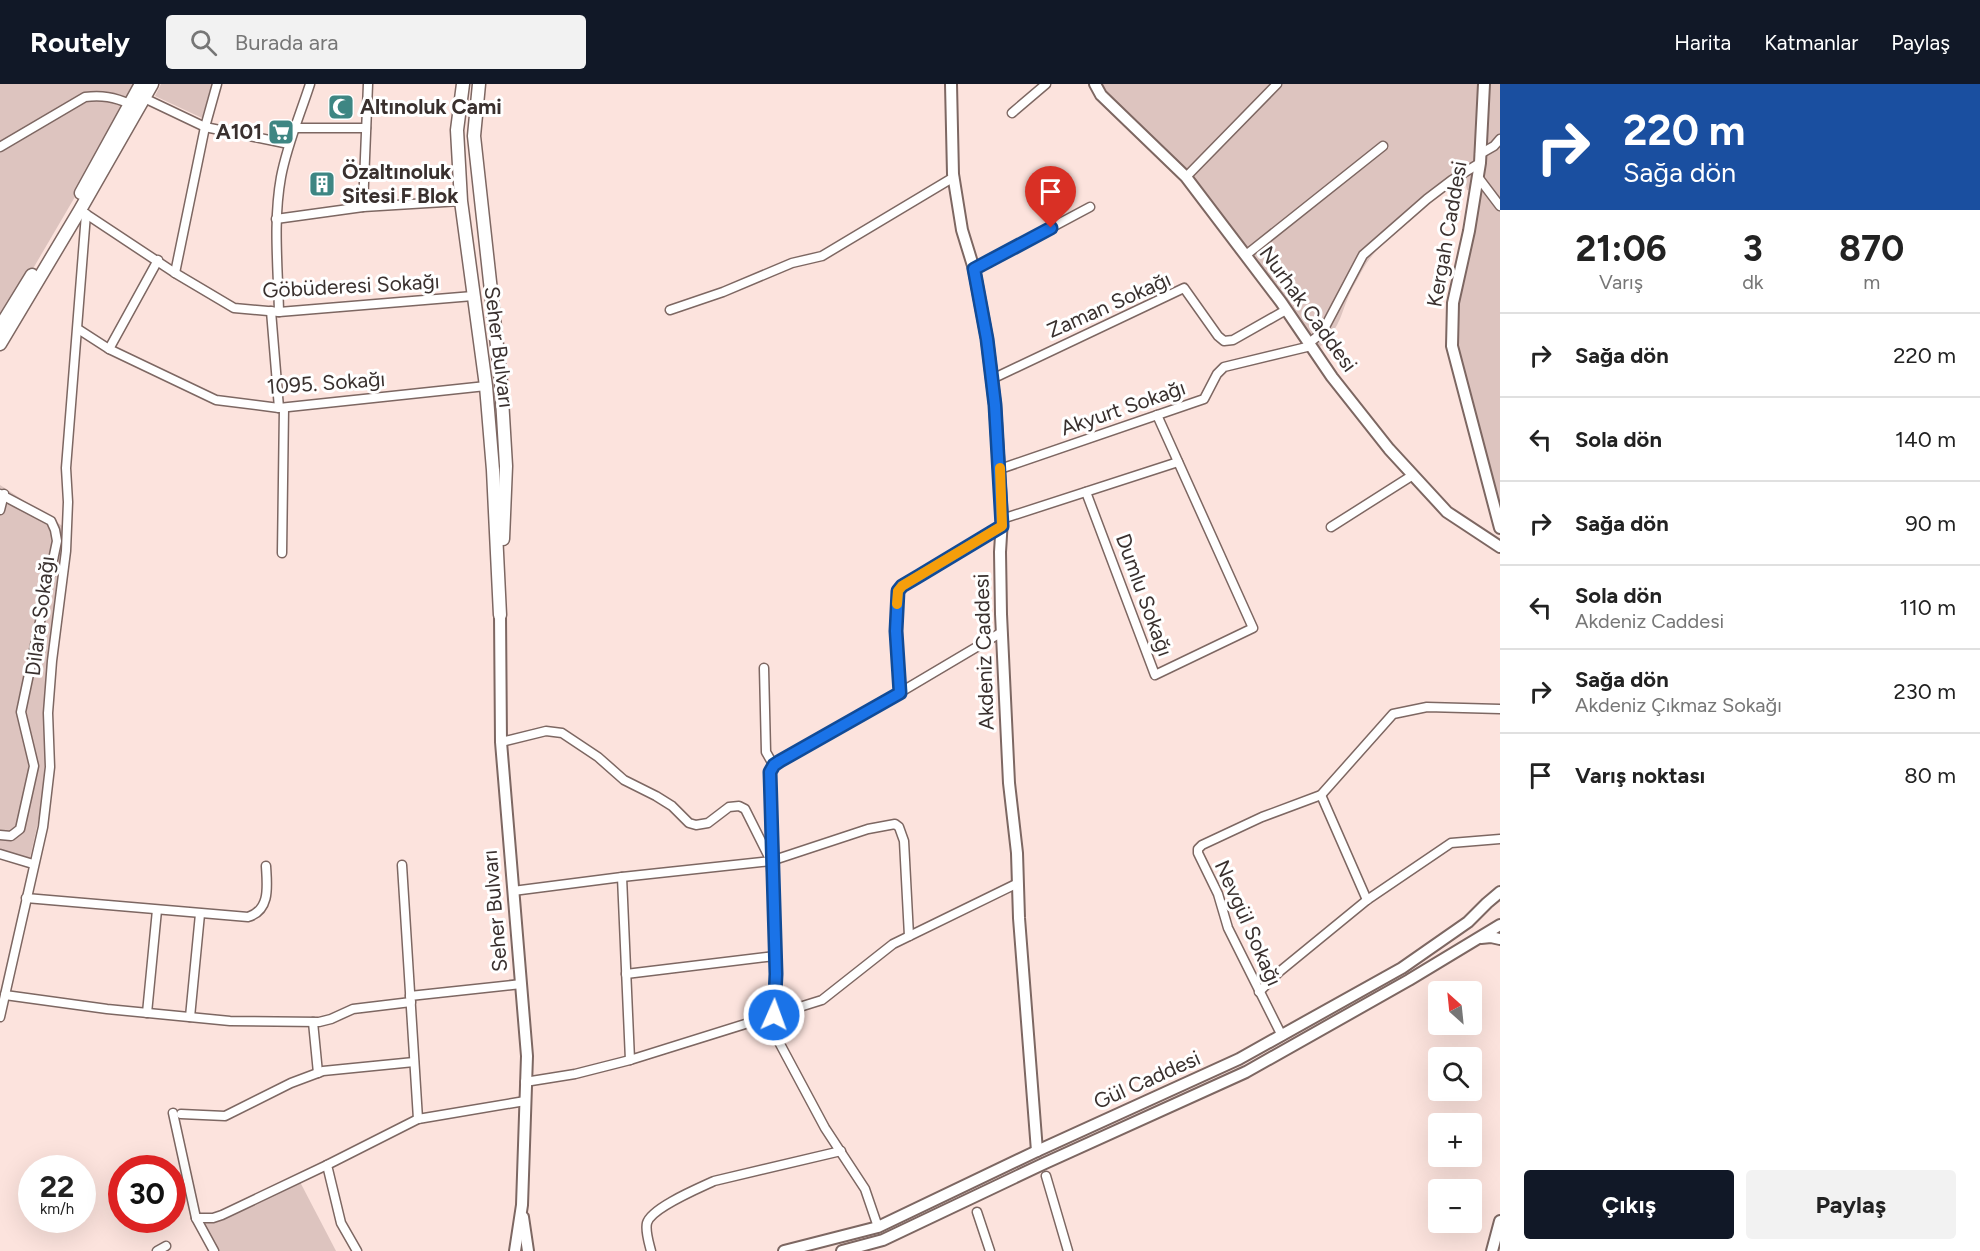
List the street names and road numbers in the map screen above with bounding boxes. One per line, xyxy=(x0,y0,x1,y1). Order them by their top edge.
street label: Kergah Caddesi xyxy=(1421,159,1472,309)
street label: Nurhak Caddesi xyxy=(1254,241,1362,377)
street label: Zaman Sokağı xyxy=(1043,266,1174,343)
street label: Göbüderesi Sokağı xyxy=(262,268,440,303)
street label: Seher Bulvarı xyxy=(480,285,519,409)
street label: 1095. Sokağı xyxy=(266,366,386,399)
street label: Akyurt Sokağı xyxy=(1057,374,1189,441)
street label: Dumlu Sokağı xyxy=(1111,530,1178,659)
street label: Dilara Sokağı xyxy=(20,555,59,677)
street label: Akdeniz Caddesi xyxy=(968,573,999,731)
street label: Seher Bulvarı xyxy=(477,849,512,973)
street label: Nevgül Sokağı xyxy=(1210,856,1287,990)
street label: Gül Caddesi xyxy=(1090,1045,1204,1114)

